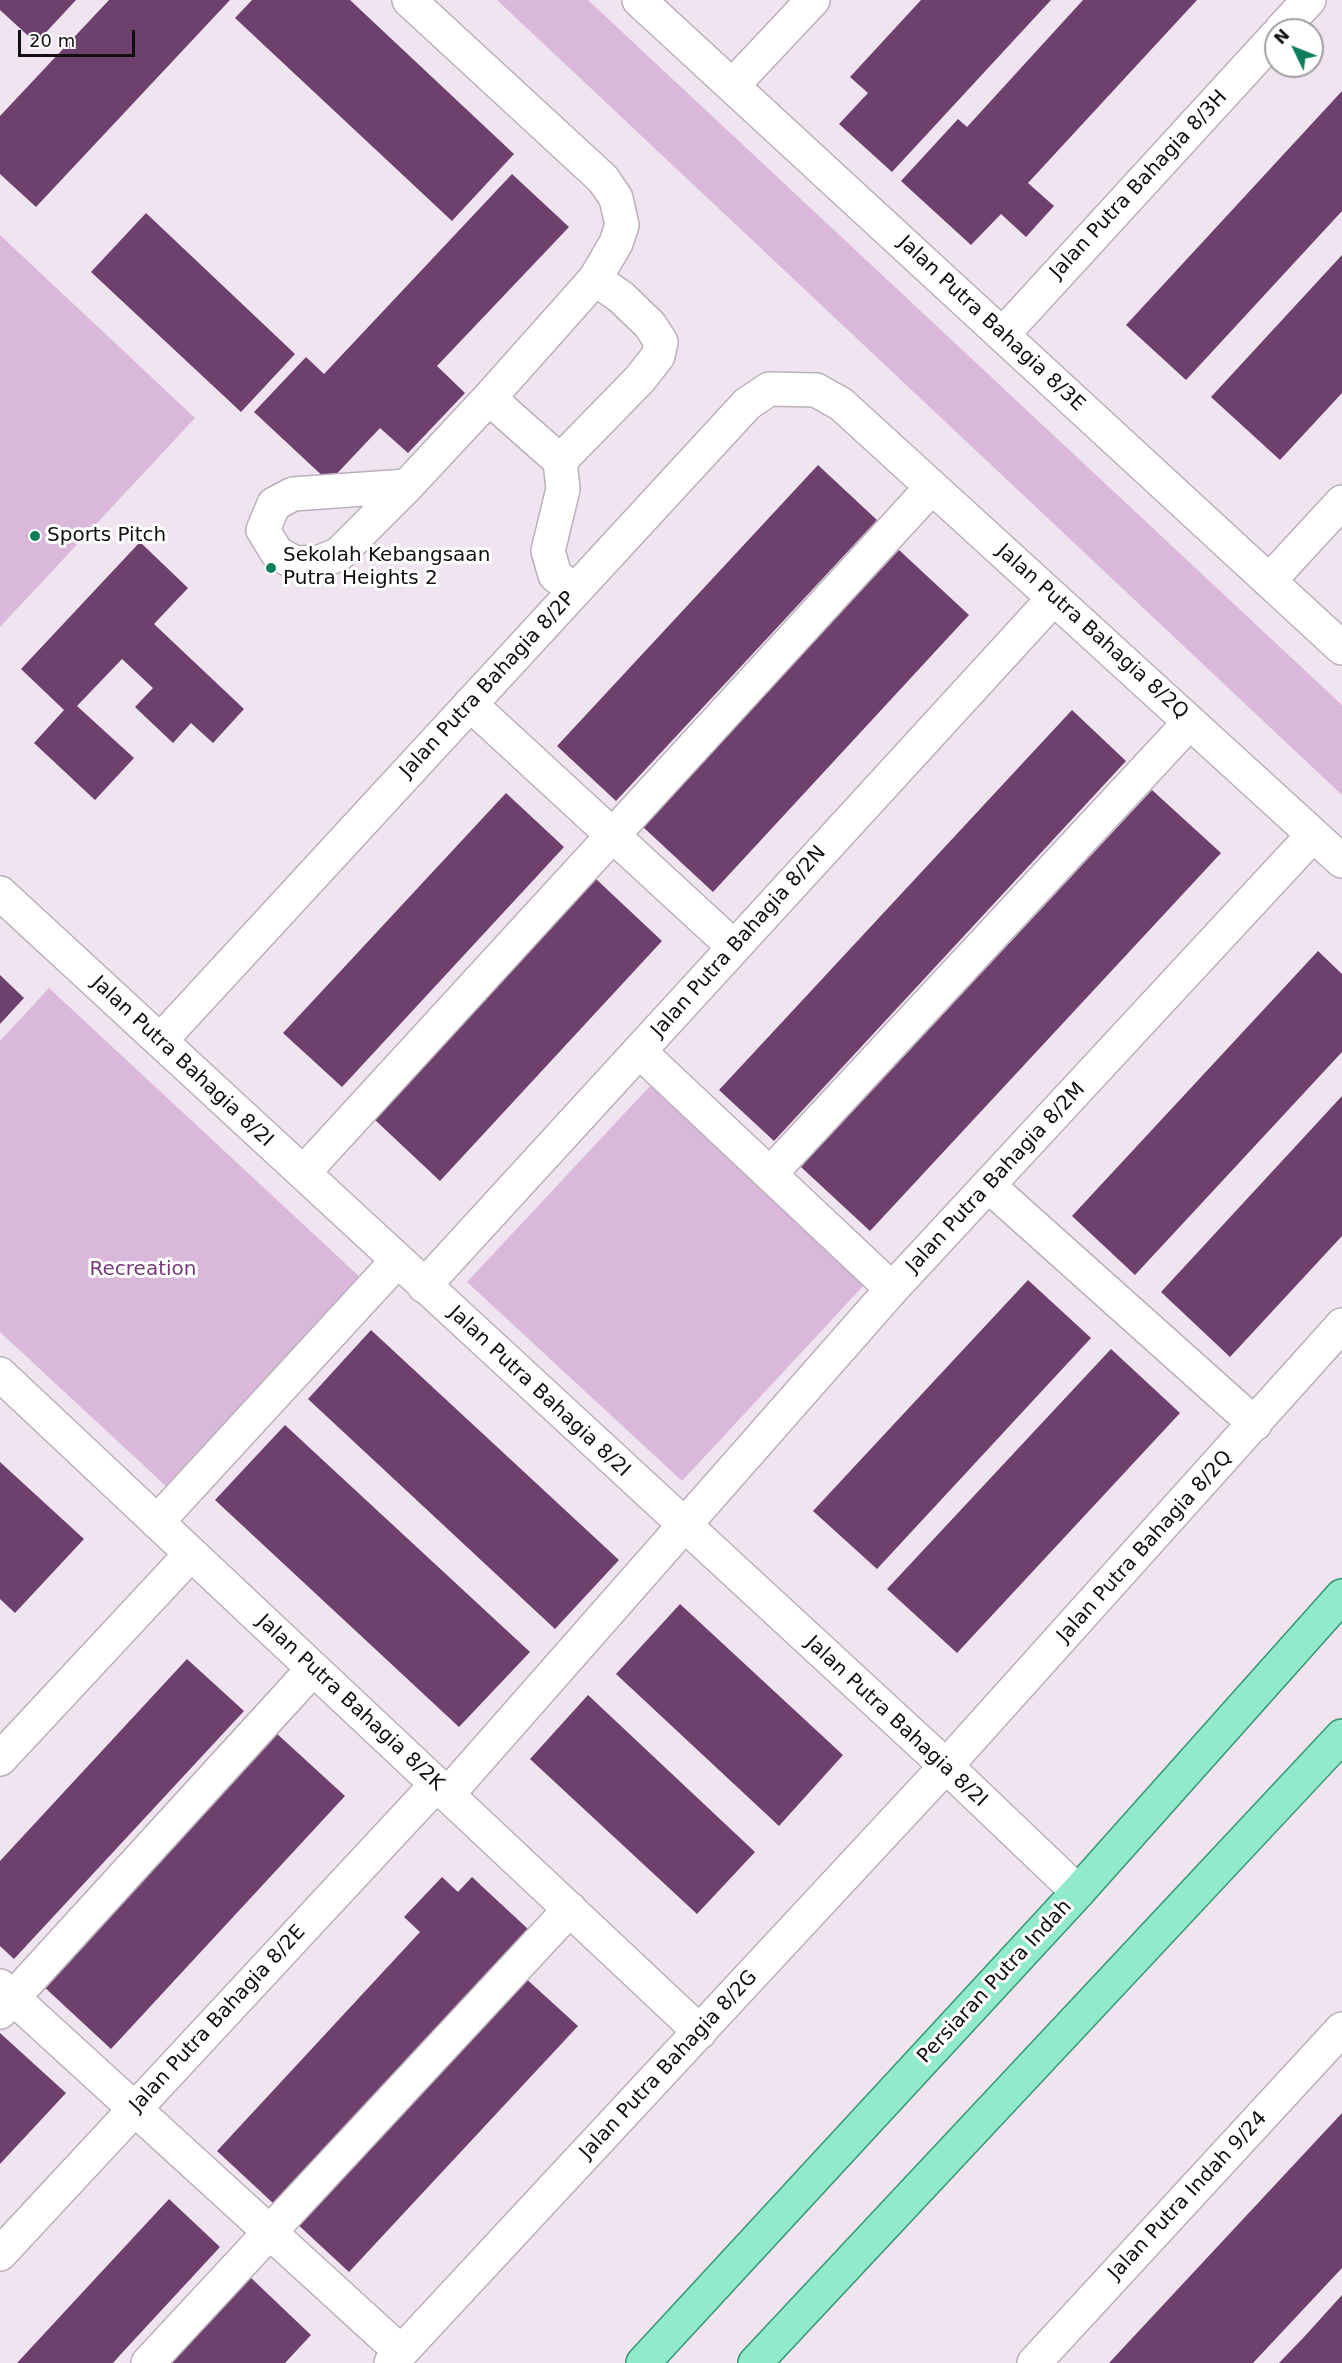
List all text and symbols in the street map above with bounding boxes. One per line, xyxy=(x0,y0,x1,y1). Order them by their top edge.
scale bar xyxy=(21,18,138,56)
north arrow xyxy=(1264,18,1324,78)
text: N xyxy=(1270,25,1293,48)
text: 20 m xyxy=(29,30,75,51)
street label: Jalan Putra Bahagia 8/3H xyxy=(1045,86,1233,284)
street label: Jalan Putra Bahagia 8/3E xyxy=(893,231,1089,417)
place label: Sports Pitch xyxy=(47,524,166,548)
marker: Sports Pitch xyxy=(28,529,42,543)
street label: Jalan Putra Bahagia 8/2Q xyxy=(991,540,1193,724)
place label: Sekolah Kebangsaan Putra Heights 2 xyxy=(283,544,490,591)
marker: Sekolah Kebangsaan Putra Heights 2 xyxy=(264,561,278,575)
street label: Jalan Putra Bahagia 8/2P xyxy=(395,587,581,783)
street label: Jalan Putra Bahagia 8/2N xyxy=(647,841,831,1043)
street label: Jalan Putra Bahagia 8/2I xyxy=(86,971,278,1153)
street label: Jalan Putra Bahagia 8/2M xyxy=(902,1078,1090,1278)
park label: Recreation xyxy=(90,1258,196,1282)
street label: Jalan Putra Bahagia 8/2I xyxy=(443,1301,635,1483)
street label: Jalan Putra Bahagia 8/2Q xyxy=(1053,1446,1237,1648)
street label: Jalan Putra Bahagia 8/2K xyxy=(251,1610,449,1796)
street label: Jalan Putra Bahagia 8/2I xyxy=(800,1631,992,1813)
street label: Persiaran Putra Indah xyxy=(913,1895,1077,2069)
street label: Jalan Putra Bahagia 8/2E xyxy=(125,1921,311,2117)
street label: Jalan Putra Bahagia 8/2G xyxy=(575,1966,763,2164)
street label: Jalan Putra Indah 9/24 xyxy=(1104,2107,1272,2285)

